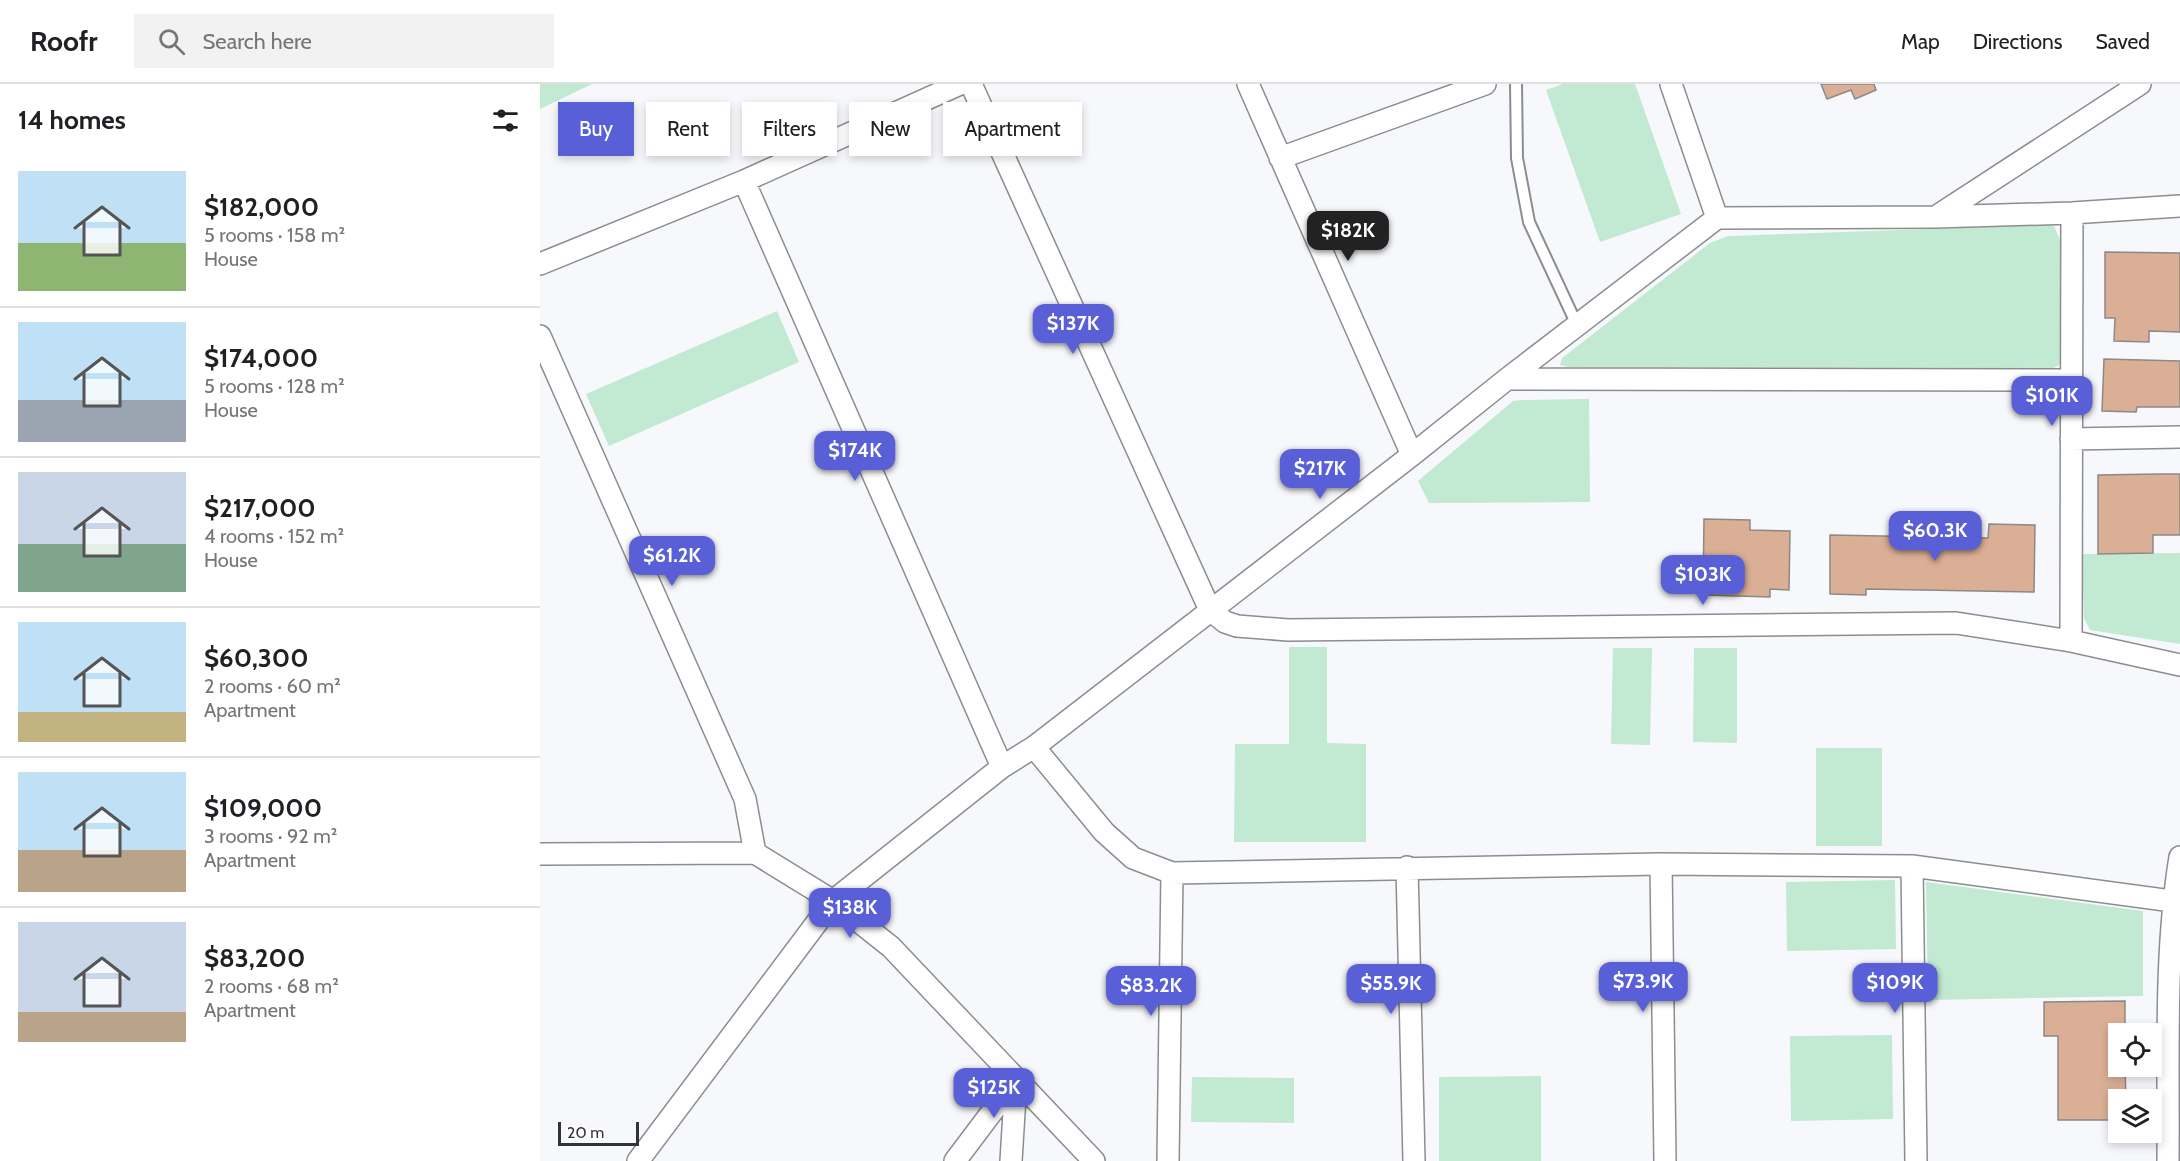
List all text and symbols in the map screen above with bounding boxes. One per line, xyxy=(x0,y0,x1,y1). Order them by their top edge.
search box xyxy=(134,14,554,68)
text: Roofr xyxy=(30,24,98,58)
icon: search xyxy=(155,25,188,58)
text: Search here xyxy=(203,28,312,55)
text: Map xyxy=(1901,29,1940,54)
text: Directions xyxy=(1973,29,2062,54)
text: Saved xyxy=(2095,29,2150,54)
chip: Buy xyxy=(558,102,634,156)
chip: Rent xyxy=(646,102,730,156)
chip: Filters xyxy=(742,102,837,156)
chip: New xyxy=(849,102,931,156)
chip: Apartment xyxy=(943,102,1082,156)
text: 14 homes xyxy=(18,104,126,136)
icon: filters xyxy=(489,104,522,137)
text: $182,000 xyxy=(204,191,319,223)
icon: home xyxy=(66,195,138,267)
pin: $182K xyxy=(1306,211,1390,262)
text: $182K xyxy=(1321,218,1375,242)
text: 5 rooms · 158 m² xyxy=(204,223,345,247)
text: House xyxy=(204,247,258,271)
pin: $137K xyxy=(1031,304,1115,355)
text: $137K xyxy=(1047,311,1099,335)
text: $174,000 xyxy=(204,342,318,374)
icon: home xyxy=(66,346,138,418)
text: 5 rooms · 128 m² xyxy=(204,374,345,398)
pin: $101K xyxy=(2010,376,2094,427)
text: $101K xyxy=(2025,383,2079,407)
text: House xyxy=(204,398,258,422)
pin: $174K xyxy=(813,431,897,482)
text: $174K xyxy=(828,438,882,462)
pin: $217K xyxy=(1278,449,1362,500)
text: $217K xyxy=(1294,456,1346,480)
text: $217,000 xyxy=(204,492,316,524)
icon: home xyxy=(66,496,138,568)
pin: $60.3K xyxy=(1886,511,1984,562)
text: $60.3K xyxy=(1903,518,1967,542)
text: 4 rooms · 152 m² xyxy=(204,524,344,548)
pin: $61.2K xyxy=(623,536,721,587)
text: $61.2K xyxy=(643,543,701,567)
text: House xyxy=(204,548,258,572)
pin: $103K xyxy=(1661,555,1745,606)
text: $103K xyxy=(1675,562,1731,586)
text: $60,300 xyxy=(204,642,309,674)
icon: home xyxy=(66,646,138,718)
text: 2 rooms · 60 m² xyxy=(204,674,341,698)
text: Apartment xyxy=(204,698,296,722)
text: $109,000 xyxy=(204,792,322,824)
icon: home xyxy=(66,796,138,868)
text: 3 rooms · 92 m² xyxy=(204,824,337,848)
text: Apartment xyxy=(204,848,296,872)
pin: $138K xyxy=(808,888,892,939)
text: $138K xyxy=(823,895,877,919)
text: $83,200 xyxy=(204,942,305,974)
icon: home xyxy=(66,946,138,1018)
pin: $73.9K xyxy=(1594,962,1692,1013)
pin: $109K xyxy=(1853,963,1937,1014)
pin: $55.9K xyxy=(1342,964,1440,1015)
pin: $83.2K xyxy=(1102,966,1200,1017)
text: $73.9K xyxy=(1613,969,1673,993)
text: $109K xyxy=(1867,970,1923,994)
text: $55.9K xyxy=(1361,971,1422,995)
text: $83.2K xyxy=(1120,973,1182,997)
text: 2 rooms · 68 m² xyxy=(204,974,339,998)
text: Apartment xyxy=(204,998,296,1022)
map controls xyxy=(2108,1023,2162,1143)
button: locate xyxy=(2108,1023,2162,1077)
pin: $125K xyxy=(952,1068,1036,1119)
text: $125K xyxy=(968,1075,1020,1099)
button: layers xyxy=(2108,1089,2162,1143)
scale bar xyxy=(558,1119,639,1146)
text: 20 m xyxy=(567,1123,604,1142)

